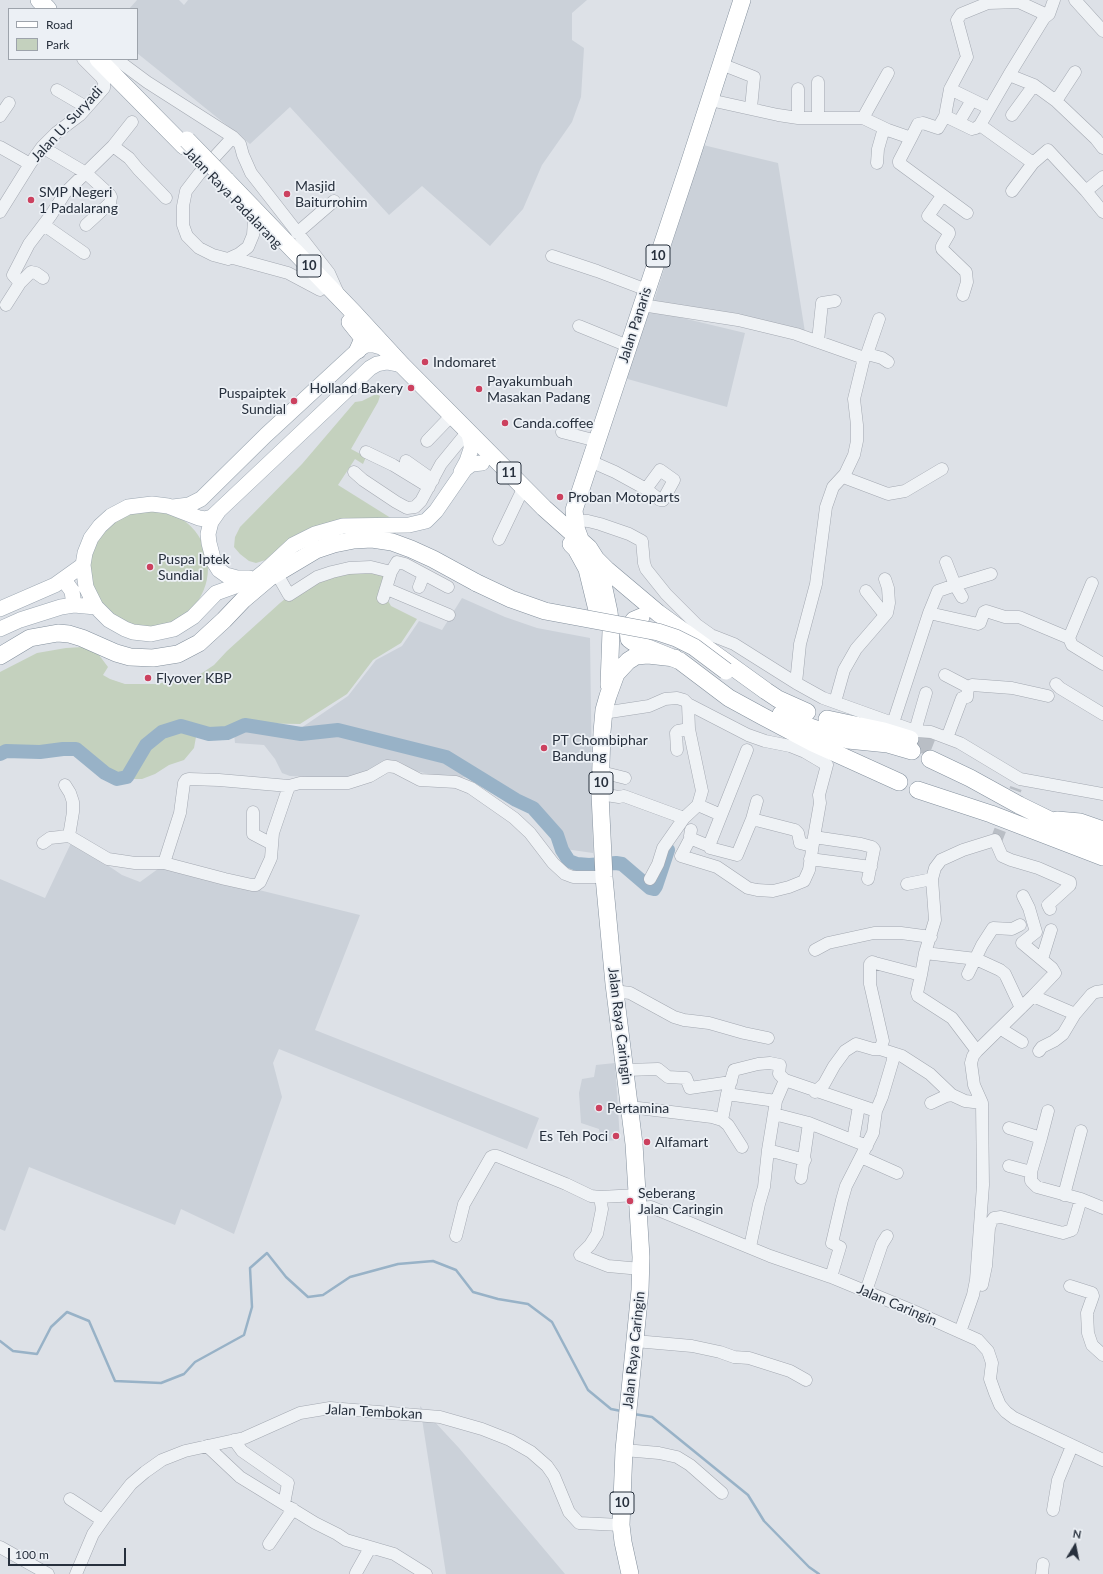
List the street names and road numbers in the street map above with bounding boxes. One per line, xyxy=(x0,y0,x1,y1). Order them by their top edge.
street label: Jalan U. Suryadi xyxy=(28,83,106,165)
street label: Jalan Raya Padalarang xyxy=(180,144,286,252)
road number: 10 xyxy=(646,245,670,267)
road number: 10 xyxy=(297,255,321,277)
street label: Jalan Panaris xyxy=(615,285,655,365)
road number: 11 xyxy=(497,462,521,484)
road number: 10 xyxy=(589,772,613,794)
street label: Jalan Raya Caringin xyxy=(604,966,636,1086)
street label: Jalan Caringin xyxy=(854,1281,940,1329)
street label: Jalan Raya Caringin xyxy=(619,1290,649,1410)
street label: Jalan Tembokan xyxy=(325,1401,423,1423)
road number: 10 xyxy=(610,1492,634,1514)

